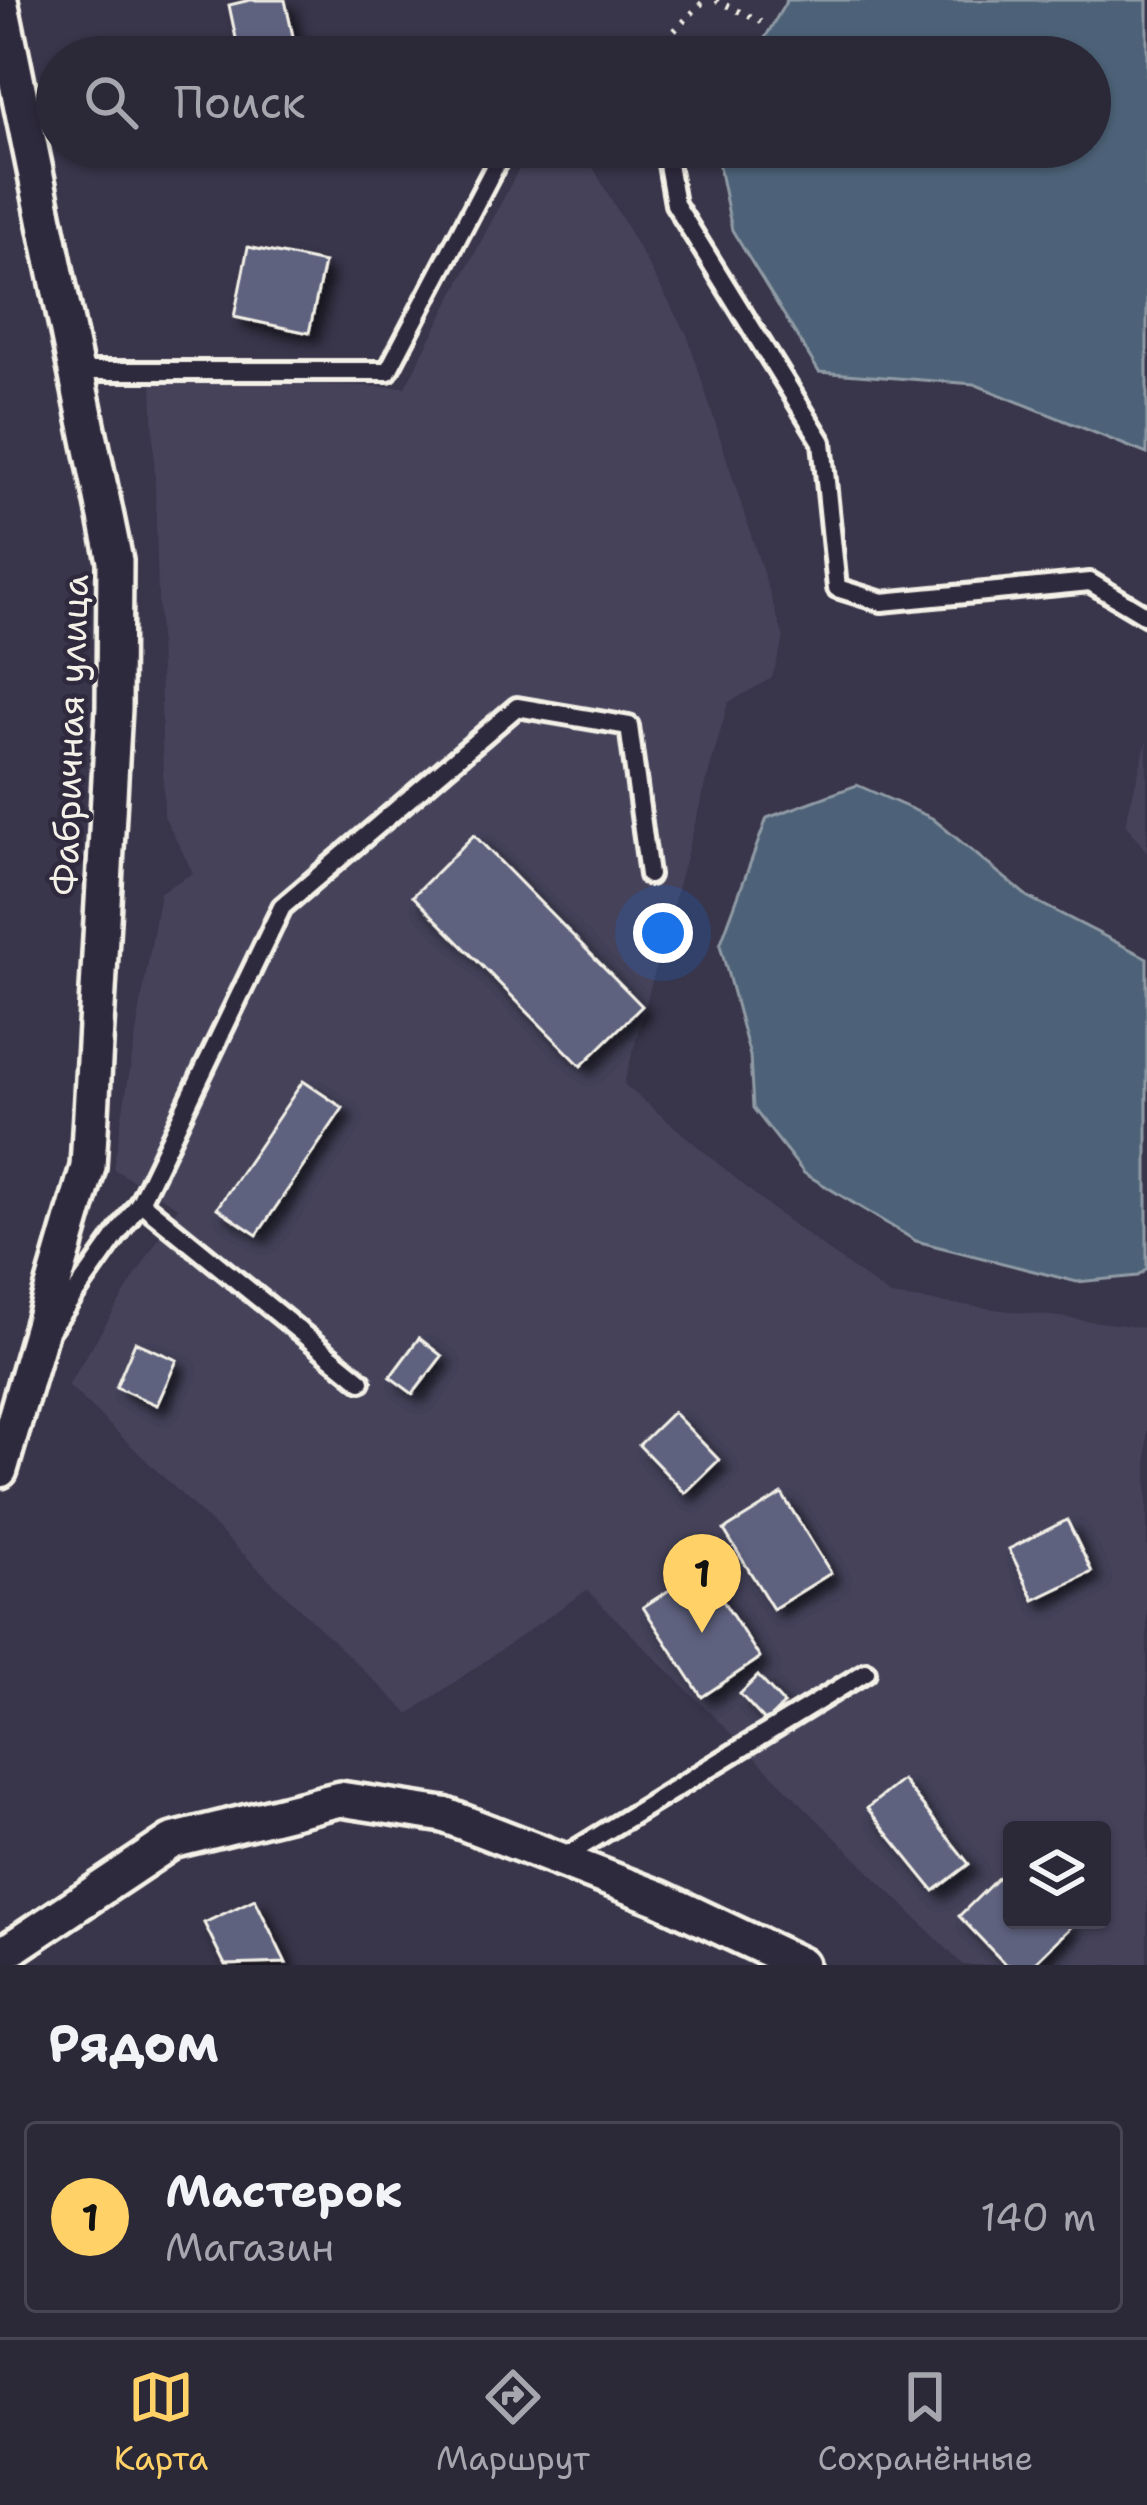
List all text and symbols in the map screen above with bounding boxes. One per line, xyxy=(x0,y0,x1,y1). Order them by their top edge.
search box xyxy=(36,36,1111,168)
icon: search xyxy=(78,69,144,135)
text: Поиск xyxy=(174,72,305,132)
street label: Фабричная улица xyxy=(40,574,100,896)
your location xyxy=(633,903,693,963)
pin: 1 xyxy=(663,1534,741,1633)
map controls xyxy=(1003,1821,1111,1929)
button: layers xyxy=(1003,1821,1111,1929)
text: Рядом xyxy=(48,2009,219,2077)
text: Мастерок xyxy=(165,2161,402,2221)
text: 1 xyxy=(81,2191,99,2243)
text: 140 m xyxy=(980,2191,1096,2243)
text: Магазин xyxy=(165,2221,334,2273)
tab: Карта xyxy=(114,2364,208,2481)
tab: Маршрут xyxy=(436,2364,590,2481)
tab: Сохранённые xyxy=(818,2364,1033,2481)

